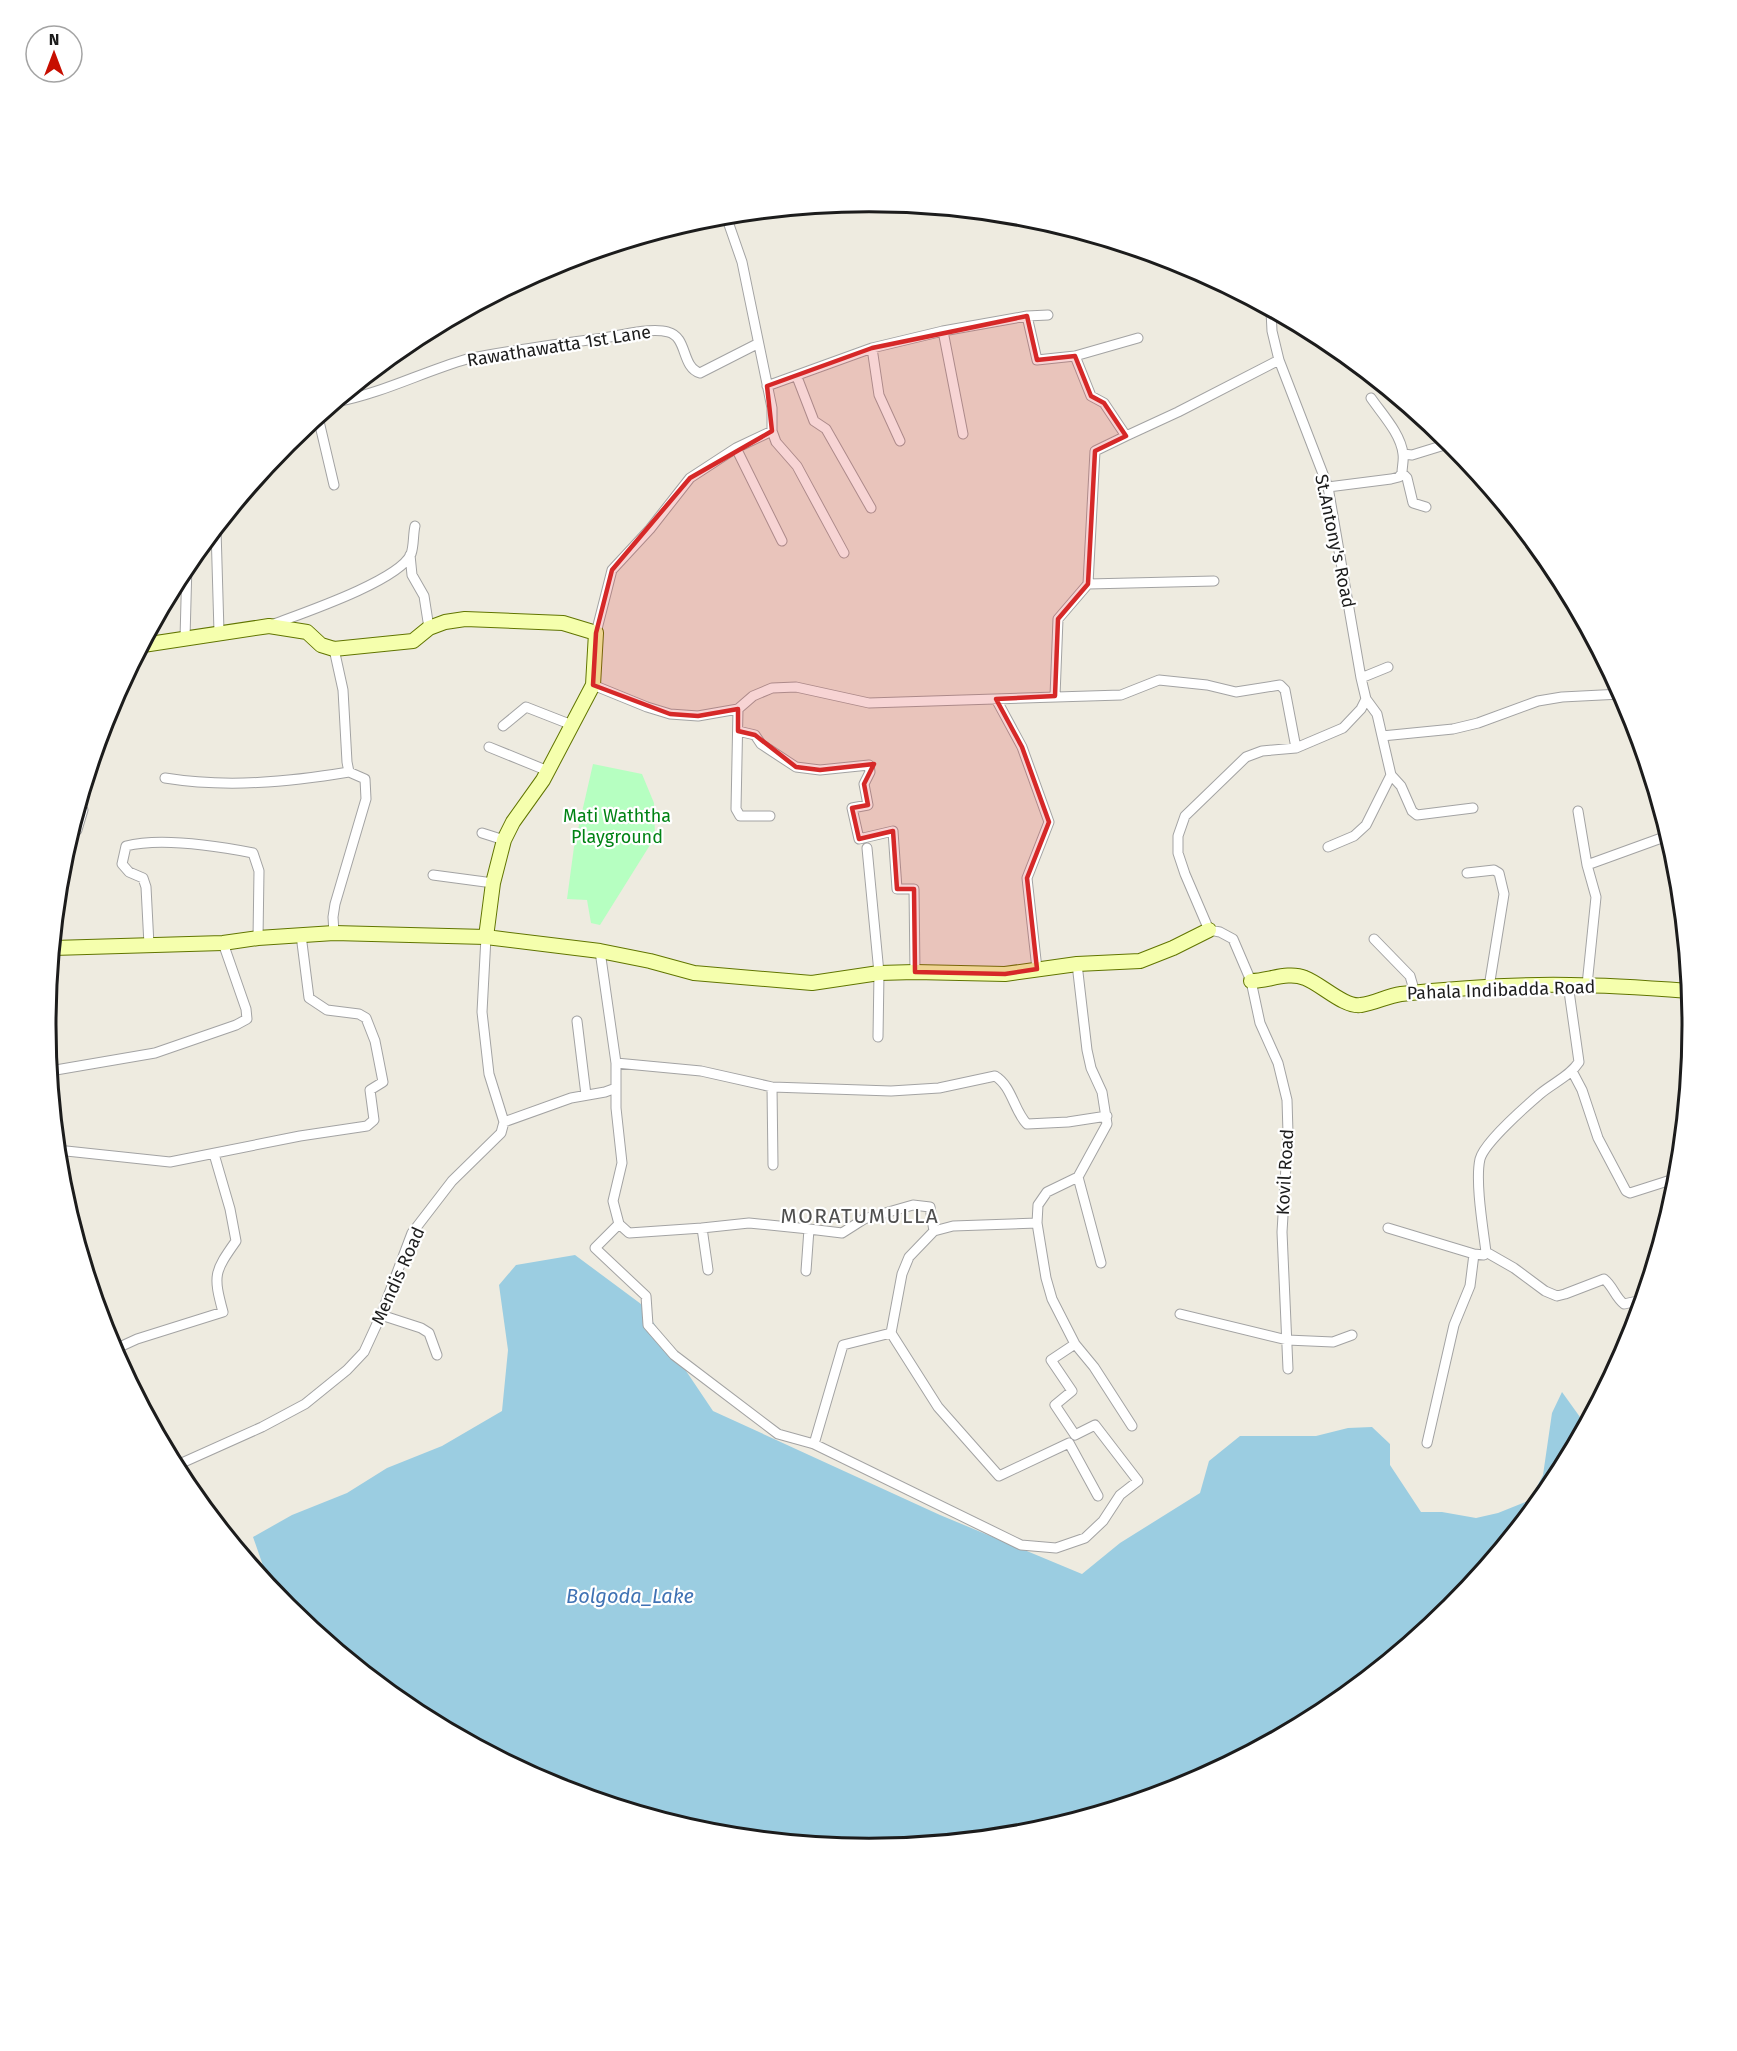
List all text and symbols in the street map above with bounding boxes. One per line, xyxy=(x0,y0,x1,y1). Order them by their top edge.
north arrow xyxy=(24,24,84,84)
text: N xyxy=(49,30,59,49)
street label: Rawathawatta 1st Lane xyxy=(465,321,653,371)
street label: St.Antony's Road xyxy=(1310,472,1360,610)
park label: Mati Waththa Playground xyxy=(563,805,671,848)
street label: Pahala Indibadda Road xyxy=(1406,976,1596,1004)
street label: Kovil Road xyxy=(1272,1128,1298,1216)
district label: MORATUMULLA xyxy=(781,1203,939,1229)
street label: Mendis Road xyxy=(367,1224,429,1328)
water label: Bolgoda_Lake xyxy=(566,1584,694,1608)

